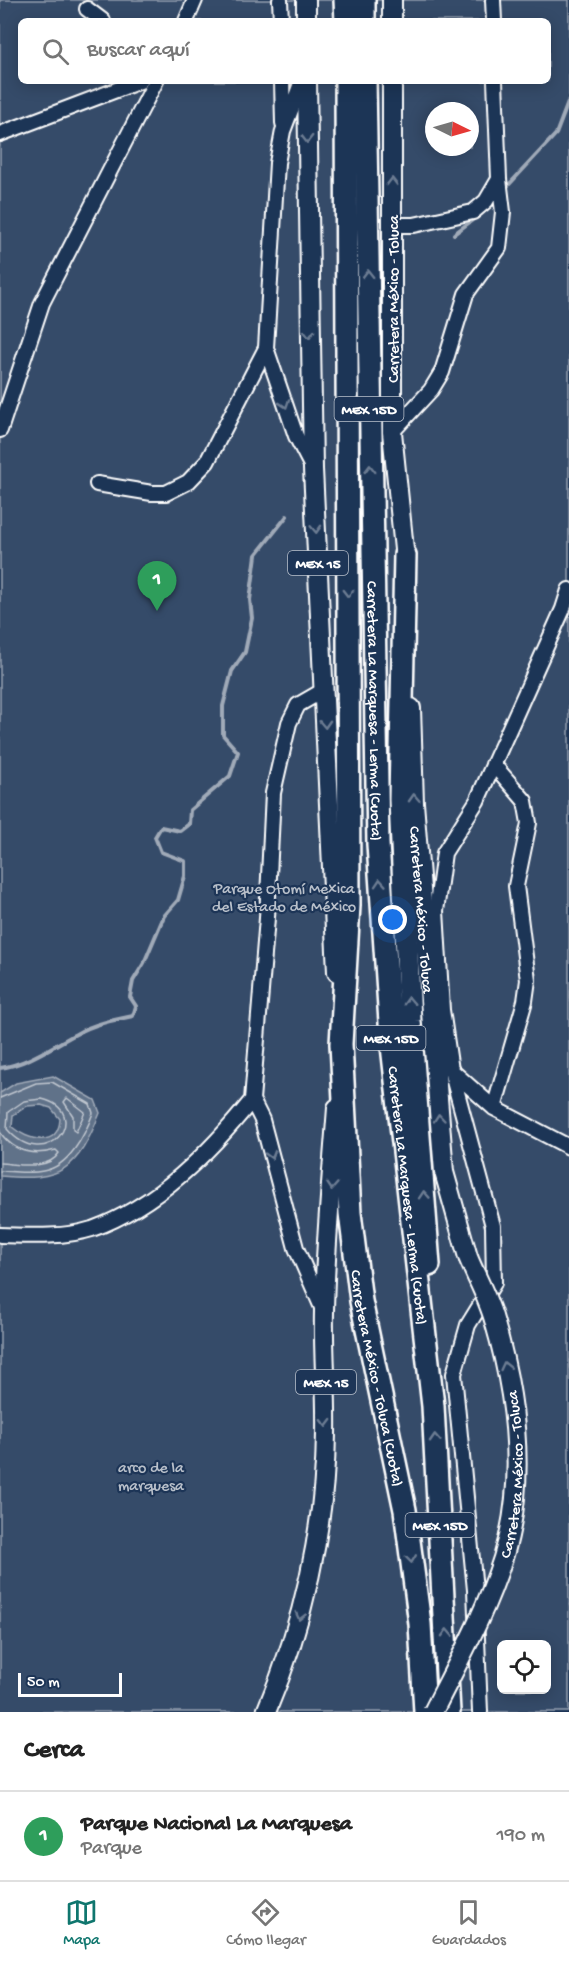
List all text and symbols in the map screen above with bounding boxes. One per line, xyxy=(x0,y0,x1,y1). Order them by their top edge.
search box xyxy=(18,18,551,84)
icon: search xyxy=(39,35,72,68)
text: Buscar aquí xyxy=(87,38,190,64)
north arrow xyxy=(425,102,479,156)
one-way arrow xyxy=(301,135,313,144)
one-way arrow xyxy=(386,178,398,187)
street label: Carretera México - Toluca xyxy=(386,214,405,383)
one-way arrow xyxy=(361,269,374,278)
one-way arrow xyxy=(303,330,316,339)
road number: MEX 15D xyxy=(334,397,404,421)
one-way arrow xyxy=(277,398,290,409)
one-way arrow xyxy=(364,464,376,473)
one-way arrow xyxy=(309,525,322,534)
road number: MEX 15 xyxy=(288,551,348,575)
pin: 1 xyxy=(138,562,176,611)
street label: Carretera La Marquesa - Lerma (Cuota) xyxy=(361,581,384,841)
one-way arrow xyxy=(342,588,354,597)
one-way arrow xyxy=(319,720,332,729)
one-way arrow xyxy=(408,793,421,802)
street label: Carretera México - Toluca xyxy=(403,825,436,995)
one-way arrow xyxy=(374,878,387,887)
park label: Parque Otomí Mexica del Estado de México xyxy=(212,881,356,918)
your location xyxy=(378,905,407,934)
one-way arrow xyxy=(402,996,415,1005)
road number: MEX 15D xyxy=(356,1026,426,1050)
street label: Carretera La Marquesa - Lerma (Cuota) xyxy=(381,1066,430,1326)
one-way arrow xyxy=(433,1113,446,1122)
one-way arrow xyxy=(264,1150,277,1160)
one-way arrow xyxy=(325,1182,338,1191)
one-way arrow xyxy=(418,1191,431,1200)
street label: Carretera México - Toluca (Cuota) xyxy=(344,1269,406,1489)
one-way arrow xyxy=(499,1361,512,1371)
road number: MEX 15 xyxy=(296,1370,356,1394)
street label: Carretera México - Toluca xyxy=(497,1388,530,1561)
one-way arrow xyxy=(320,1419,332,1428)
one-way arrow xyxy=(429,1433,442,1442)
park label: arco de la marquesa xyxy=(118,1460,185,1497)
road number: MEX 15D xyxy=(406,1513,474,1537)
one-way arrow xyxy=(404,1554,417,1563)
one-way arrow xyxy=(294,1611,307,1621)
one-way arrow xyxy=(441,1628,454,1637)
map controls xyxy=(497,1640,551,1694)
button: locate xyxy=(497,1640,551,1694)
scale bar xyxy=(18,1670,122,1698)
text: 50 m xyxy=(27,1674,60,1693)
text: Cerca xyxy=(24,1736,84,1767)
text: Parque Nacional La Marquesa xyxy=(81,1812,352,1838)
text: 1 xyxy=(39,1825,48,1848)
text: 190 m xyxy=(497,1825,545,1848)
text: Parque xyxy=(81,1838,142,1861)
tab: Mapa xyxy=(63,1896,100,1951)
tab: Cómo llegar xyxy=(226,1896,306,1951)
tab: Guardados xyxy=(432,1896,506,1951)

